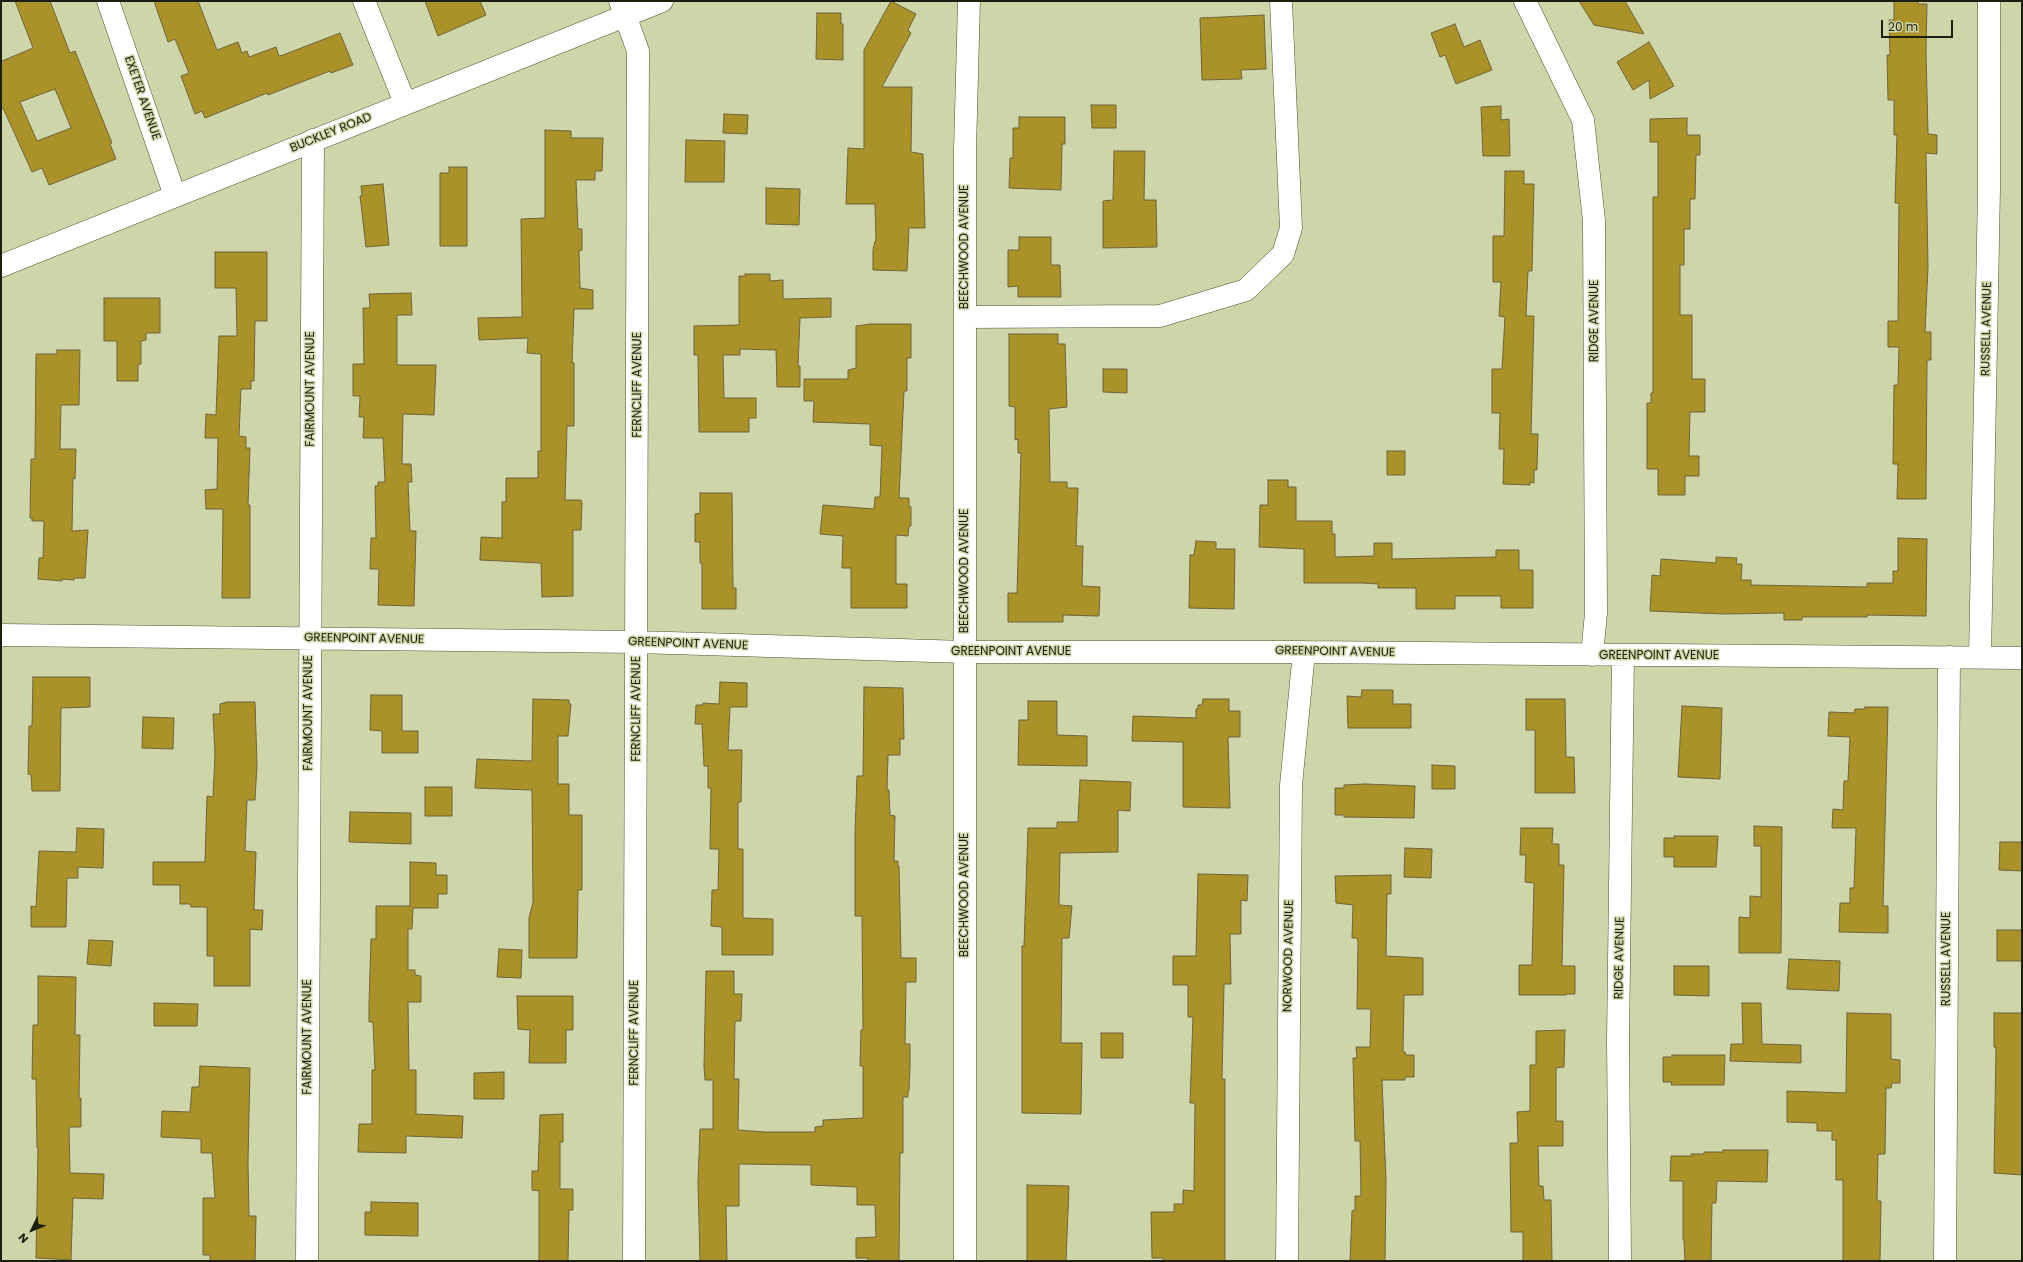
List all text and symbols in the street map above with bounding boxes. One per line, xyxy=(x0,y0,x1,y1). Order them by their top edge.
scale bar xyxy=(1883,12,1955,38)
text: 20 m xyxy=(1888,18,1918,35)
street label: EXETER AVENUE xyxy=(121,54,163,142)
street label: BUCKLEY ROAD xyxy=(288,110,374,156)
street label: BEECHWOOD AVENUE xyxy=(958,185,972,309)
street label: RIDGE AVENUE xyxy=(1588,280,1602,362)
street label: RUSSELL AVENUE xyxy=(1979,282,1995,376)
street label: FAIRMOUNT AVENUE xyxy=(304,331,318,447)
street label: FERNCLIFF AVENUE xyxy=(631,332,645,438)
street label: BEECHWOOD AVENUE xyxy=(958,509,972,633)
street label: GREENPOINT AVENUE xyxy=(304,631,424,647)
street label: GREENPOINT AVENUE xyxy=(628,635,748,653)
street label: GREENPOINT AVENUE xyxy=(1275,644,1395,660)
street label: GREENPOINT AVENUE xyxy=(951,645,1071,659)
street label: GREENPOINT AVENUE xyxy=(1599,649,1719,663)
street label: FAIRMOUNT AVENUE xyxy=(302,655,316,771)
street label: FERNCLIFF AVENUE xyxy=(630,656,644,762)
street label: BEECHWOOD AVENUE xyxy=(958,833,972,957)
street label: NORWOOD AVENUE xyxy=(1281,900,1297,1012)
street label: RUSSELL AVENUE xyxy=(1940,912,1954,1006)
street label: RIDGE AVENUE xyxy=(1612,917,1628,999)
street label: FAIRMOUNT AVENUE xyxy=(301,979,315,1095)
street label: FERNCLIFF AVENUE xyxy=(628,980,642,1086)
north arrow xyxy=(12,1210,52,1250)
text: N xyxy=(15,1230,32,1247)

